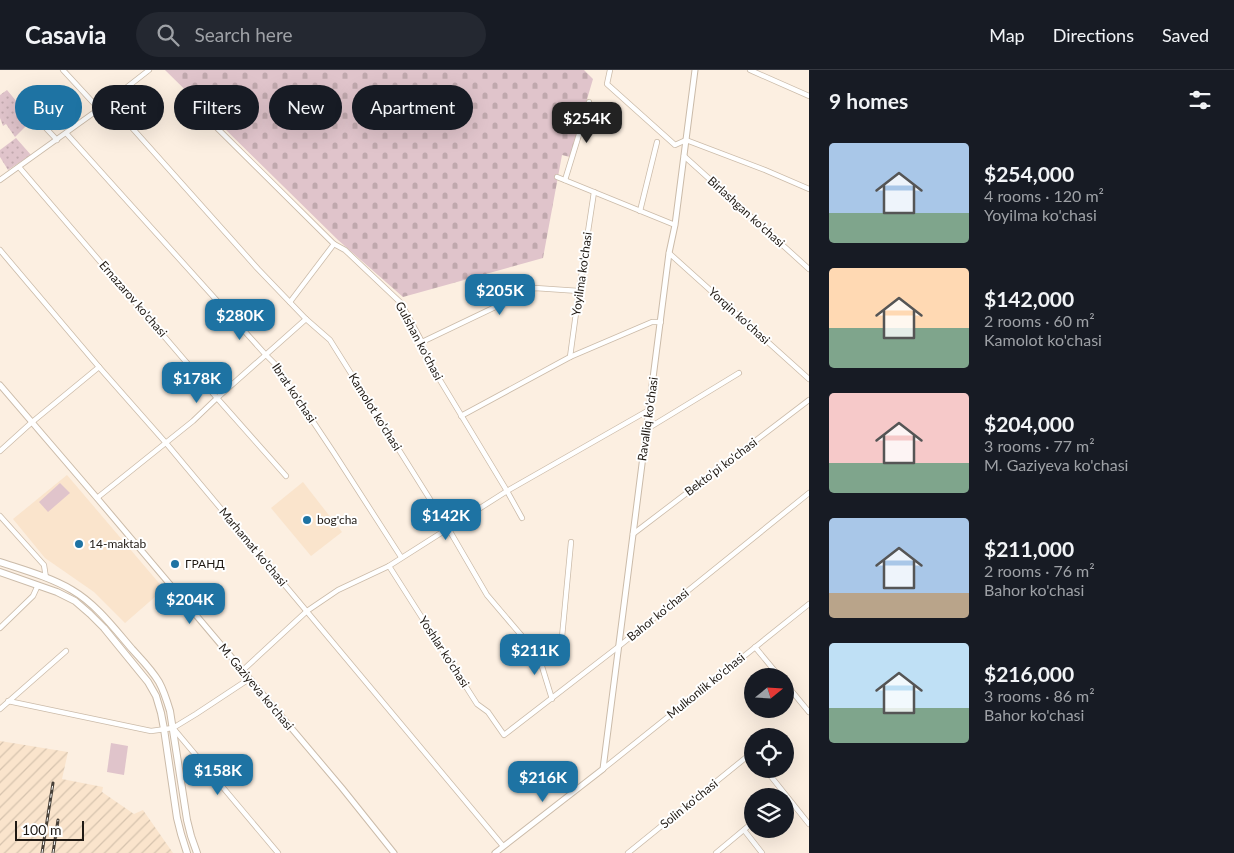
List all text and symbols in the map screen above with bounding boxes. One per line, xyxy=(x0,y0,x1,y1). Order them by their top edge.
search box xyxy=(136,12,486,57)
text: Casavia xyxy=(25,20,106,49)
icon: search xyxy=(154,21,182,49)
text: Search here xyxy=(194,23,292,46)
text: Map xyxy=(989,24,1025,46)
text: Directions xyxy=(1053,24,1134,46)
text: Saved xyxy=(1162,24,1209,46)
chip: Buy xyxy=(15,85,82,130)
chip: Rent xyxy=(92,85,164,130)
chip: Filters xyxy=(174,85,259,130)
chip: New xyxy=(269,85,342,130)
chip: Apartment xyxy=(352,85,473,130)
icon: filters xyxy=(1186,86,1214,114)
text: 9 homes xyxy=(829,88,908,113)
pin: $254K xyxy=(552,102,622,144)
text: $254K xyxy=(563,108,611,127)
text: $254,000 xyxy=(984,161,1074,186)
icon: home xyxy=(869,163,929,223)
street label: Birlashgan ko'chasi xyxy=(705,173,788,250)
text: 4 rooms · 120 m² xyxy=(984,186,1104,205)
text: Yoyilma ko'chasi xyxy=(984,205,1097,224)
street label: Yoyilma ko'chasi xyxy=(568,231,595,317)
street label: Ernazarov ko'chasi xyxy=(96,258,171,340)
pin: $205K xyxy=(465,274,535,316)
text: $205K xyxy=(476,280,524,299)
street label: Yorqin ko'chasi xyxy=(706,284,773,347)
text: $142,000 xyxy=(984,286,1074,311)
icon: home xyxy=(869,288,929,348)
pin: $280K xyxy=(205,298,275,341)
street label: Gulshan ko'chasi xyxy=(392,299,446,383)
text: $280K xyxy=(216,305,264,324)
text: 2 rooms · 60 m² xyxy=(984,311,1095,330)
text: Kamolot ko'chasi xyxy=(984,330,1102,349)
street label: Ibrat ko'chasi xyxy=(269,360,320,425)
pin: $178K xyxy=(162,362,232,404)
text: $178K xyxy=(173,368,221,387)
street label: Kamolot ko'chasi xyxy=(346,370,405,453)
street label: Ravalliq ko'chasi xyxy=(634,376,661,462)
text: $204,000 xyxy=(984,411,1074,436)
icon: home xyxy=(869,413,929,473)
street label: Bekto'pi ko'chasi xyxy=(681,434,760,499)
text: 3 rooms · 77 m² xyxy=(984,436,1095,455)
text: M. Gaziyeva ko'chasi xyxy=(984,455,1128,474)
pin: $142K xyxy=(411,498,481,541)
street label: Marhamat ko'chasi xyxy=(216,504,291,589)
text: $142K xyxy=(422,505,470,524)
place label: bog'cha xyxy=(317,512,357,527)
marker: bog'cha xyxy=(301,514,313,526)
place label: 14-maktab xyxy=(89,536,147,551)
text: $211,000 xyxy=(984,536,1074,561)
marker: 14-maktab xyxy=(73,538,85,550)
icon: home xyxy=(869,538,929,598)
place label: ГРАНД xyxy=(185,556,225,571)
marker: ГРАНД xyxy=(169,558,181,570)
text: 2 rooms · 76 m² xyxy=(984,561,1095,580)
text: Bahor ko'chasi xyxy=(984,580,1084,599)
pin: $204K xyxy=(155,582,225,625)
street label: Bahor ko'chasi xyxy=(624,585,692,644)
text: $204K xyxy=(166,589,214,608)
street label: Yoshlar ko'chasi xyxy=(416,613,473,690)
pin: $211K xyxy=(500,634,570,676)
street label: M. Gaziyeva ko'chasi xyxy=(216,640,297,733)
text: $211K xyxy=(511,640,559,659)
street label: Mulkonlik ko'chasi xyxy=(664,650,748,722)
text: $216,000 xyxy=(984,661,1074,686)
icon: home xyxy=(869,663,929,723)
north arrow xyxy=(744,668,794,718)
map controls xyxy=(744,668,794,838)
text: 3 rooms · 86 m² xyxy=(984,686,1095,705)
text: Bahor ko'chasi xyxy=(984,705,1084,724)
button: locate xyxy=(744,728,794,778)
pin: $158K xyxy=(183,754,253,796)
text: $158K xyxy=(194,760,242,779)
pin: $216K xyxy=(508,760,578,803)
text: $216K xyxy=(519,767,567,786)
street label: Solin ko'chasi xyxy=(657,776,721,831)
button: layers xyxy=(744,788,794,838)
scale bar xyxy=(15,818,84,841)
text: 100 m xyxy=(22,821,61,838)

